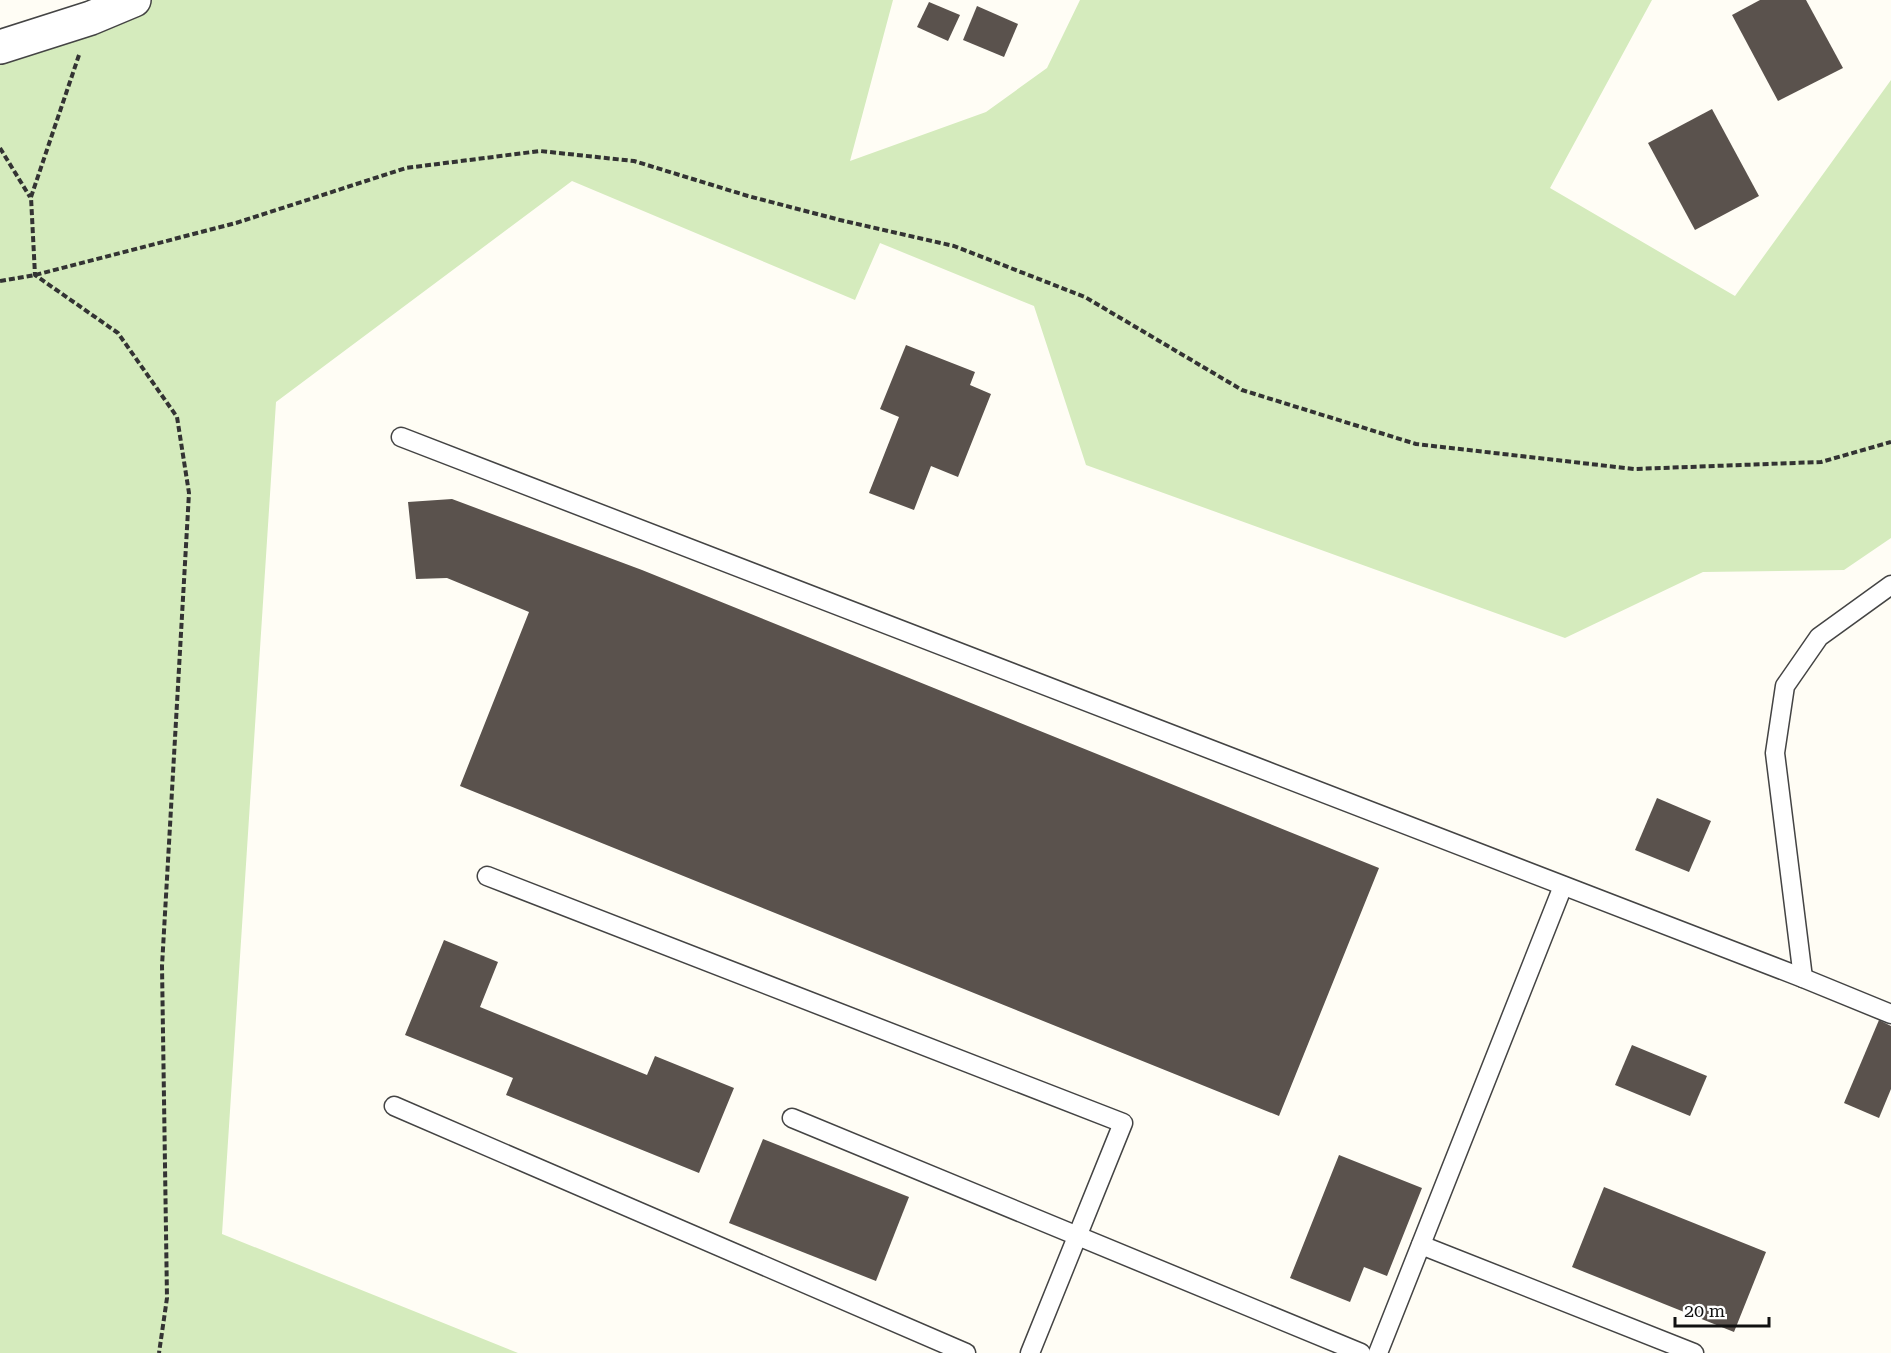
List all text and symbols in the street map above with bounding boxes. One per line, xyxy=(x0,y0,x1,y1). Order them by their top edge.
scale bar xyxy=(1675,1290,1770,1328)
text: 20 m xyxy=(1684,1300,1725,1321)

